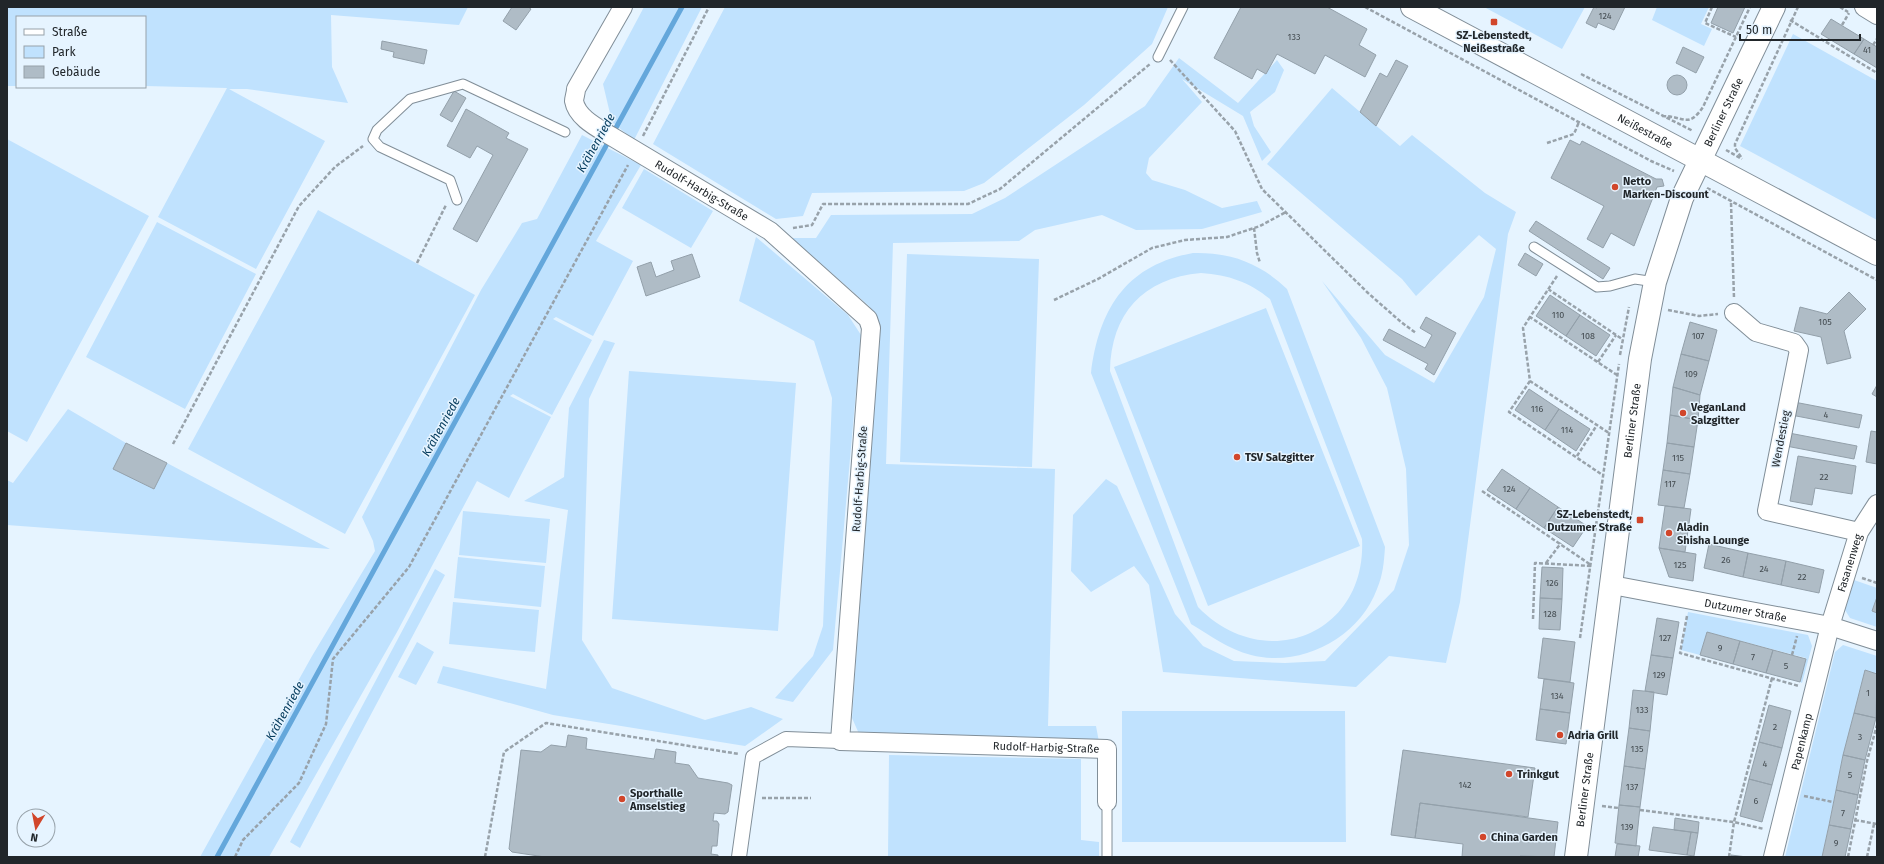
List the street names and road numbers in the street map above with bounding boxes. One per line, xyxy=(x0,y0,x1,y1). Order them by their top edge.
street label: Berliner Straße xyxy=(1701,75,1746,149)
street label: Neißestraße xyxy=(1615,111,1675,151)
street label: Rudolf-Harbig-Straße xyxy=(653,157,751,223)
street label: Berliner Straße xyxy=(1621,382,1643,459)
street label: Wendestieg xyxy=(1769,409,1793,469)
street label: Rudolf-Harbig-Straße xyxy=(850,425,870,533)
street label: Fasanenweg xyxy=(1834,532,1865,594)
street label: Dutzumer Straße xyxy=(1703,596,1788,624)
street label: Papenkamp xyxy=(1788,712,1815,771)
street label: Rudolf-Harbig-Straße xyxy=(993,739,1100,755)
street label: Berliner Straße xyxy=(1573,751,1596,828)

